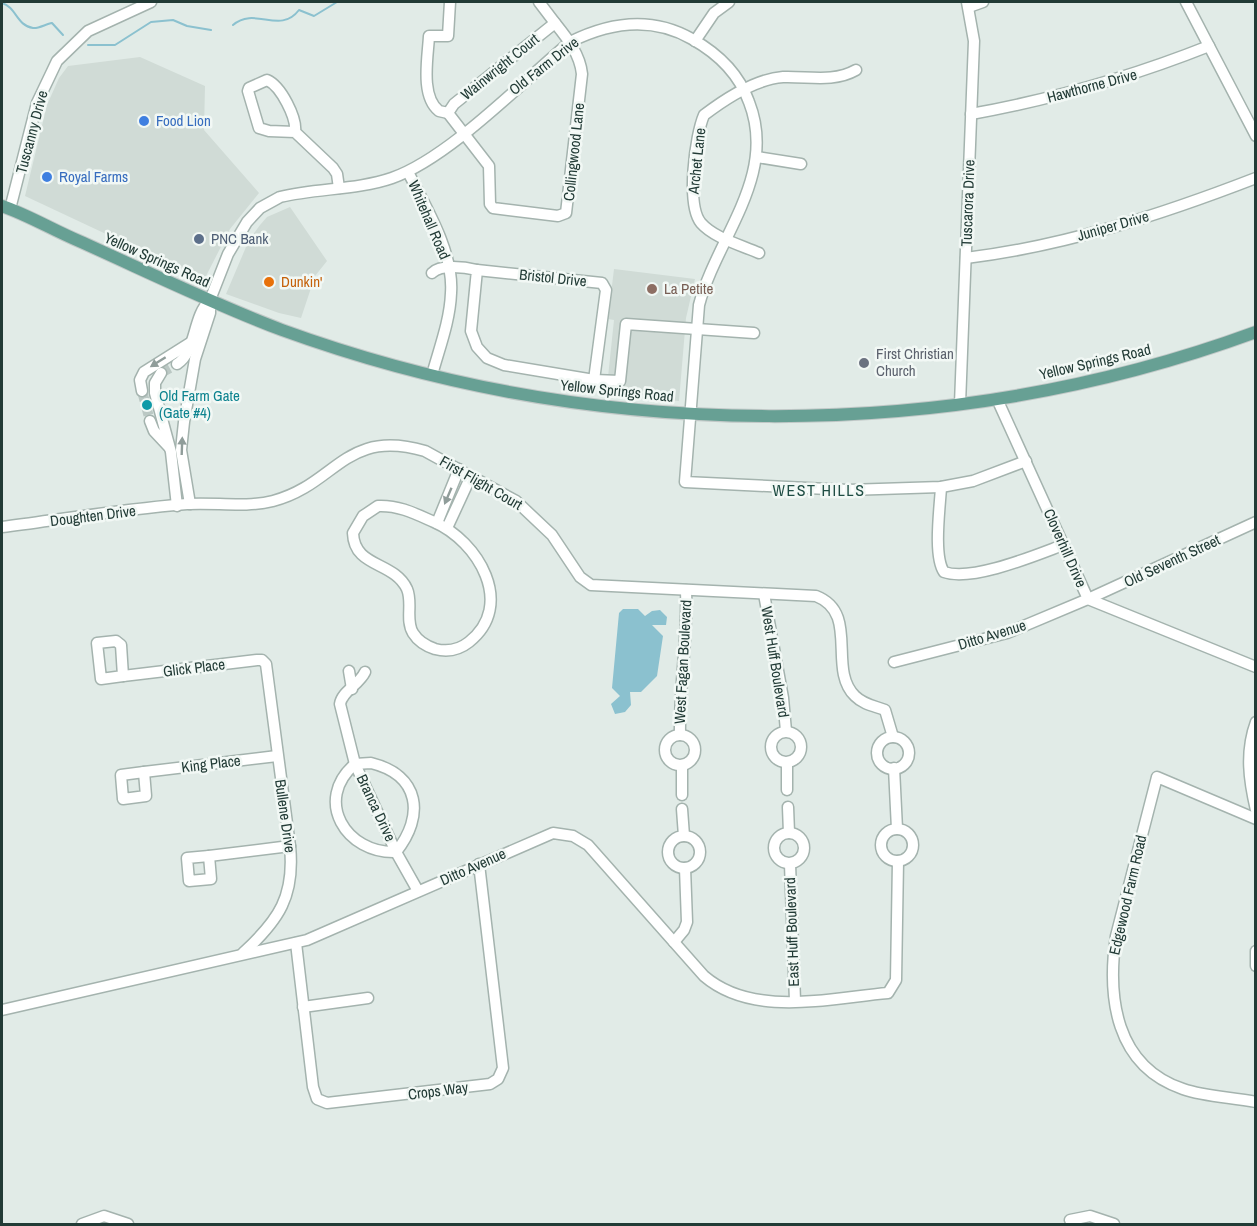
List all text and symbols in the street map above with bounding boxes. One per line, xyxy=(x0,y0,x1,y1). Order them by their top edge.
street label: Wainwright Court xyxy=(456,28,544,105)
street label: Old Farm Drive xyxy=(504,32,583,100)
street label: Hawthorne Drive xyxy=(1045,63,1139,108)
street label: Tuscanny Drive xyxy=(10,88,53,176)
street label: Collingwood Lane xyxy=(558,102,589,202)
place label: Food Lion xyxy=(156,110,211,131)
marker: Food Lion xyxy=(137,114,151,128)
street label: Archet Lane xyxy=(682,127,710,196)
street label: Tuscarora Drive xyxy=(955,159,980,247)
place label: Royal Farms xyxy=(59,166,128,187)
marker: Royal Farms xyxy=(40,170,54,184)
street label: Whitehall Road xyxy=(403,177,456,263)
street label: Juniper Drive xyxy=(1074,205,1151,246)
street label: Yellow Springs Road xyxy=(101,227,213,292)
place label: PNC Bank xyxy=(211,228,269,249)
marker: PNC Bank xyxy=(192,232,206,246)
street label: Bristol Drive xyxy=(518,264,588,291)
place label: Dunkin' xyxy=(281,271,322,292)
marker: Dunkin' xyxy=(262,275,276,289)
place label: La Petite xyxy=(664,278,713,299)
marker: La Petite xyxy=(645,282,659,296)
street label: Yellow Springs Road xyxy=(1037,338,1153,385)
place label: First Christian Church xyxy=(876,343,954,381)
marker: First Christian Church xyxy=(857,356,871,370)
one-way arrow xyxy=(149,357,166,367)
street label: Yellow Springs Road xyxy=(559,374,675,407)
place label: Old Farm Gate (Gate #4) xyxy=(159,385,240,423)
marker: Old Farm Gate (Gate #4) xyxy=(140,398,154,412)
one-way arrow xyxy=(177,437,187,456)
street label: First Flight Court xyxy=(436,450,527,515)
district label: WEST HILLS xyxy=(773,479,865,501)
one-way arrow xyxy=(443,488,453,506)
street label: Doughten Drive xyxy=(49,500,137,531)
street label: Cloverhill Drive xyxy=(1039,505,1092,591)
street label: Old Seventh Street xyxy=(1120,529,1224,592)
street label: West Fagan Boulevard xyxy=(669,599,696,725)
street label: West Huff Boulevard xyxy=(756,605,795,719)
street label: Ditto Avenue xyxy=(955,614,1029,655)
street label: Glick Place xyxy=(162,653,226,682)
street label: King Place xyxy=(180,749,242,778)
street label: Branca Drive xyxy=(352,771,401,845)
street label: Bullene Drive xyxy=(270,778,301,854)
street label: Edgewood Farm Road xyxy=(1104,833,1152,957)
street label: Ditto Avenue xyxy=(436,843,509,890)
street label: East Huff Boulevard xyxy=(779,877,804,987)
street label: Crops Way xyxy=(407,1076,470,1105)

